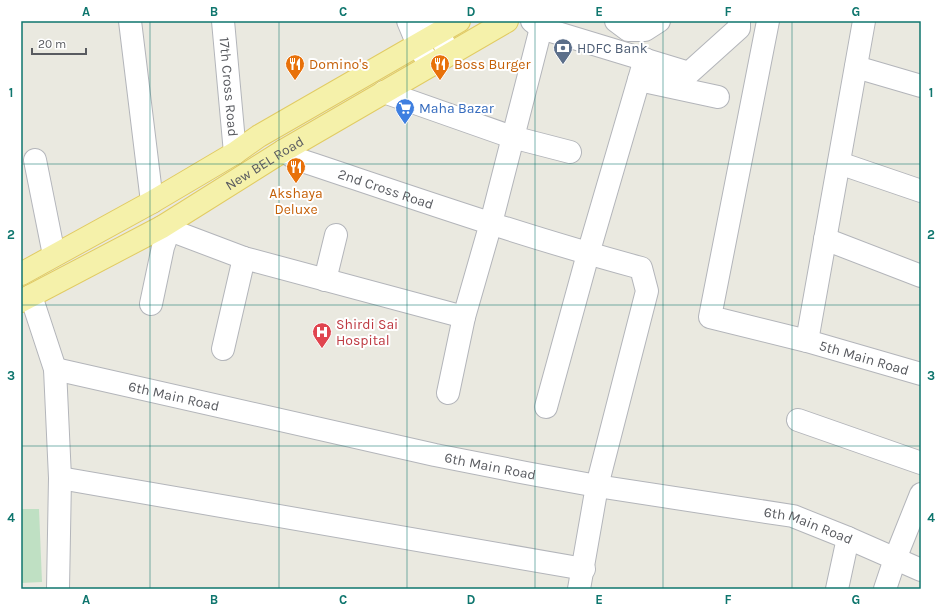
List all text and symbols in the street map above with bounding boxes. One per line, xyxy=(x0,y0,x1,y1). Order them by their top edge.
text: A xyxy=(82,4,90,19)
text: B xyxy=(210,4,218,19)
text: C xyxy=(339,4,347,19)
text: D xyxy=(467,4,476,19)
text: E xyxy=(595,4,603,19)
text: F xyxy=(724,4,732,19)
text: G xyxy=(852,4,860,19)
scale bar xyxy=(32,30,86,56)
street label: 17th Cross Road xyxy=(215,36,241,137)
text: 20 m xyxy=(38,37,66,51)
bank icon: HDFC Bank xyxy=(552,37,574,65)
place label: HDFC Bank xyxy=(577,40,648,57)
restaurant icon: Domino's xyxy=(284,53,306,81)
restaurant icon: Boss Burger xyxy=(429,53,451,81)
place label: Domino's xyxy=(309,56,369,73)
place label: Boss Burger xyxy=(454,56,531,73)
text: 1 xyxy=(9,85,13,100)
text: 1 xyxy=(929,85,933,100)
supermarket icon: Maha Bazar xyxy=(394,97,416,125)
place label: Maha Bazar xyxy=(419,100,495,117)
street label: New BEL Road xyxy=(222,133,307,194)
restaurant icon: Akshaya Deluxe xyxy=(285,156,307,184)
street label: 2nd Cross Road xyxy=(336,165,436,213)
place label: Akshaya Deluxe xyxy=(269,185,323,218)
text: 2 xyxy=(7,227,15,242)
text: 2 xyxy=(927,227,935,242)
place label: Shirdi Sai Hospital xyxy=(336,316,398,349)
hospital icon: Shirdi Sai Hospital xyxy=(311,321,333,349)
street label: 5th Main Road xyxy=(817,337,911,379)
text: 3 xyxy=(7,368,15,383)
text: 3 xyxy=(927,368,935,383)
street label: 6th Main Road xyxy=(127,378,221,415)
street label: 6th Main Road xyxy=(443,449,537,484)
street label: 6th Main Road xyxy=(763,504,855,548)
text: 4 xyxy=(7,510,15,525)
text: 4 xyxy=(927,510,935,525)
text: A xyxy=(82,592,90,607)
text: B xyxy=(210,592,218,607)
text: C xyxy=(339,592,347,607)
text: D xyxy=(467,592,476,607)
text: E xyxy=(595,592,603,607)
text: F xyxy=(724,592,732,607)
text: G xyxy=(852,592,860,607)

